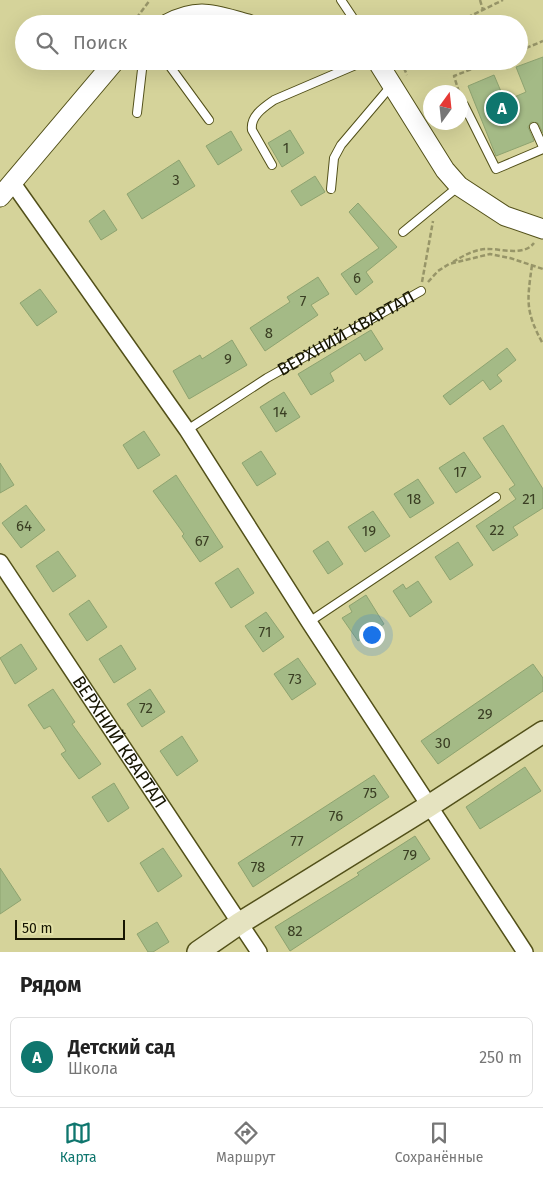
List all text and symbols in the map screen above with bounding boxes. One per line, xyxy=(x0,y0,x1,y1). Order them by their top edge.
search box xyxy=(15,15,528,70)
icon: search xyxy=(33,29,61,57)
text: Поиск xyxy=(73,31,127,54)
north arrow xyxy=(423,85,468,130)
pin: A xyxy=(486,89,518,127)
house number: 1 xyxy=(283,139,289,157)
house number: 3 xyxy=(172,171,180,189)
house number: 6 xyxy=(353,269,361,287)
street label: ВЕРХНИЙ КВАРТАЛ xyxy=(273,286,418,381)
house number: 7 xyxy=(300,292,307,310)
house number: 8 xyxy=(265,324,273,342)
house number: 9 xyxy=(224,350,232,368)
house number: 14 xyxy=(273,403,287,421)
house number: 17 xyxy=(453,463,467,481)
house number: 18 xyxy=(407,490,421,508)
house number: 21 xyxy=(522,490,536,508)
house number: 64 xyxy=(16,517,32,535)
house number: 22 xyxy=(490,521,504,539)
house number: 19 xyxy=(362,522,376,540)
house number: 67 xyxy=(195,532,209,550)
your location xyxy=(359,622,385,648)
house number: 71 xyxy=(259,623,271,641)
house number: 73 xyxy=(288,670,302,688)
street label: ВЕРХНИЙ КВАРТАЛ xyxy=(68,672,171,812)
house number: 72 xyxy=(139,699,153,717)
house number: 29 xyxy=(477,705,493,723)
house number: 30 xyxy=(435,734,451,752)
house number: 75 xyxy=(363,784,377,802)
house number: 76 xyxy=(329,807,343,825)
house number: 77 xyxy=(290,832,304,850)
house number: 79 xyxy=(403,846,417,864)
house number: 78 xyxy=(251,858,265,876)
scale bar xyxy=(15,917,125,940)
text: 50 m xyxy=(22,920,53,937)
house number: 82 xyxy=(287,922,303,940)
text: Рядом xyxy=(20,972,81,998)
text: Детский сад xyxy=(68,1036,175,1059)
text: A xyxy=(32,1048,42,1067)
text: 250 m xyxy=(479,1048,522,1067)
text: Школа xyxy=(68,1059,118,1078)
tab: Карта xyxy=(60,1119,97,1166)
tab: Маршрут xyxy=(216,1119,275,1166)
tab: Сохранённые xyxy=(395,1119,483,1166)

